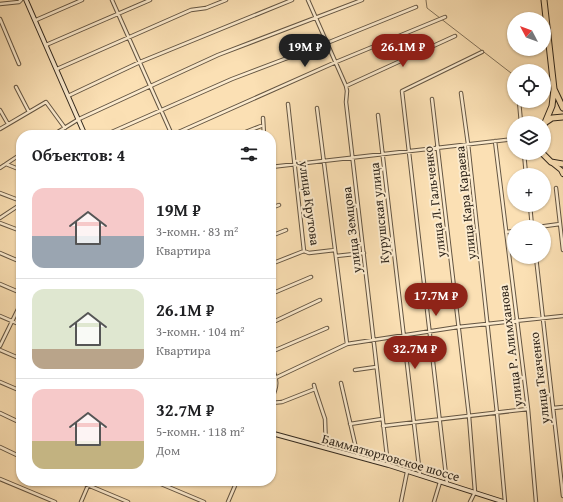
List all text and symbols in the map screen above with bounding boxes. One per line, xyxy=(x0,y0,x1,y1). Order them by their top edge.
north arrow xyxy=(507,12,551,56)
map controls xyxy=(507,12,551,264)
pin: 19M ₽ xyxy=(277,34,333,68)
pin: 26.1M ₽ xyxy=(366,34,440,68)
text: 19M ₽ xyxy=(288,37,322,56)
text: 26.1M ₽ xyxy=(381,37,425,56)
button: locate xyxy=(507,64,551,108)
button: layers xyxy=(507,116,551,160)
text: Объектов: 4 xyxy=(32,142,125,167)
icon: filters xyxy=(238,143,260,165)
street label: улица Кара Караева xyxy=(450,144,481,262)
street label: улица Л. Гальченко xyxy=(418,145,451,260)
street label: улица Крутова xyxy=(294,159,325,247)
street label: Курушская улица xyxy=(365,161,394,264)
button: + xyxy=(507,168,551,212)
street label: улица Земцова xyxy=(337,185,366,275)
text: 19M ₽ xyxy=(156,197,201,222)
icon: home xyxy=(64,204,112,252)
button: − xyxy=(507,220,551,264)
text: 3-комн. · 83 m² xyxy=(156,222,238,241)
text: Квартира xyxy=(156,241,211,260)
pin: 17.7M ₽ xyxy=(399,283,473,317)
street label: улица Р. Алимханова xyxy=(494,283,528,409)
text: 17.7M ₽ xyxy=(414,286,458,305)
text: 26.1M ₽ xyxy=(156,297,214,322)
icon: home xyxy=(64,305,112,353)
text: 3-комн. · 104 m² xyxy=(156,322,245,341)
street label: улица Ткаченко xyxy=(524,331,555,426)
pin: 32.7M ₽ xyxy=(378,336,452,370)
text: 32.7M ₽ xyxy=(393,339,437,358)
text: Квартира xyxy=(156,341,211,360)
text: 32.7M ₽ xyxy=(156,397,214,422)
icon: home xyxy=(64,405,112,453)
text: 5-комн. · 118 m² xyxy=(156,422,245,441)
street label: Бамматюртовское шоссе xyxy=(320,429,462,486)
text: Дом xyxy=(156,441,180,460)

